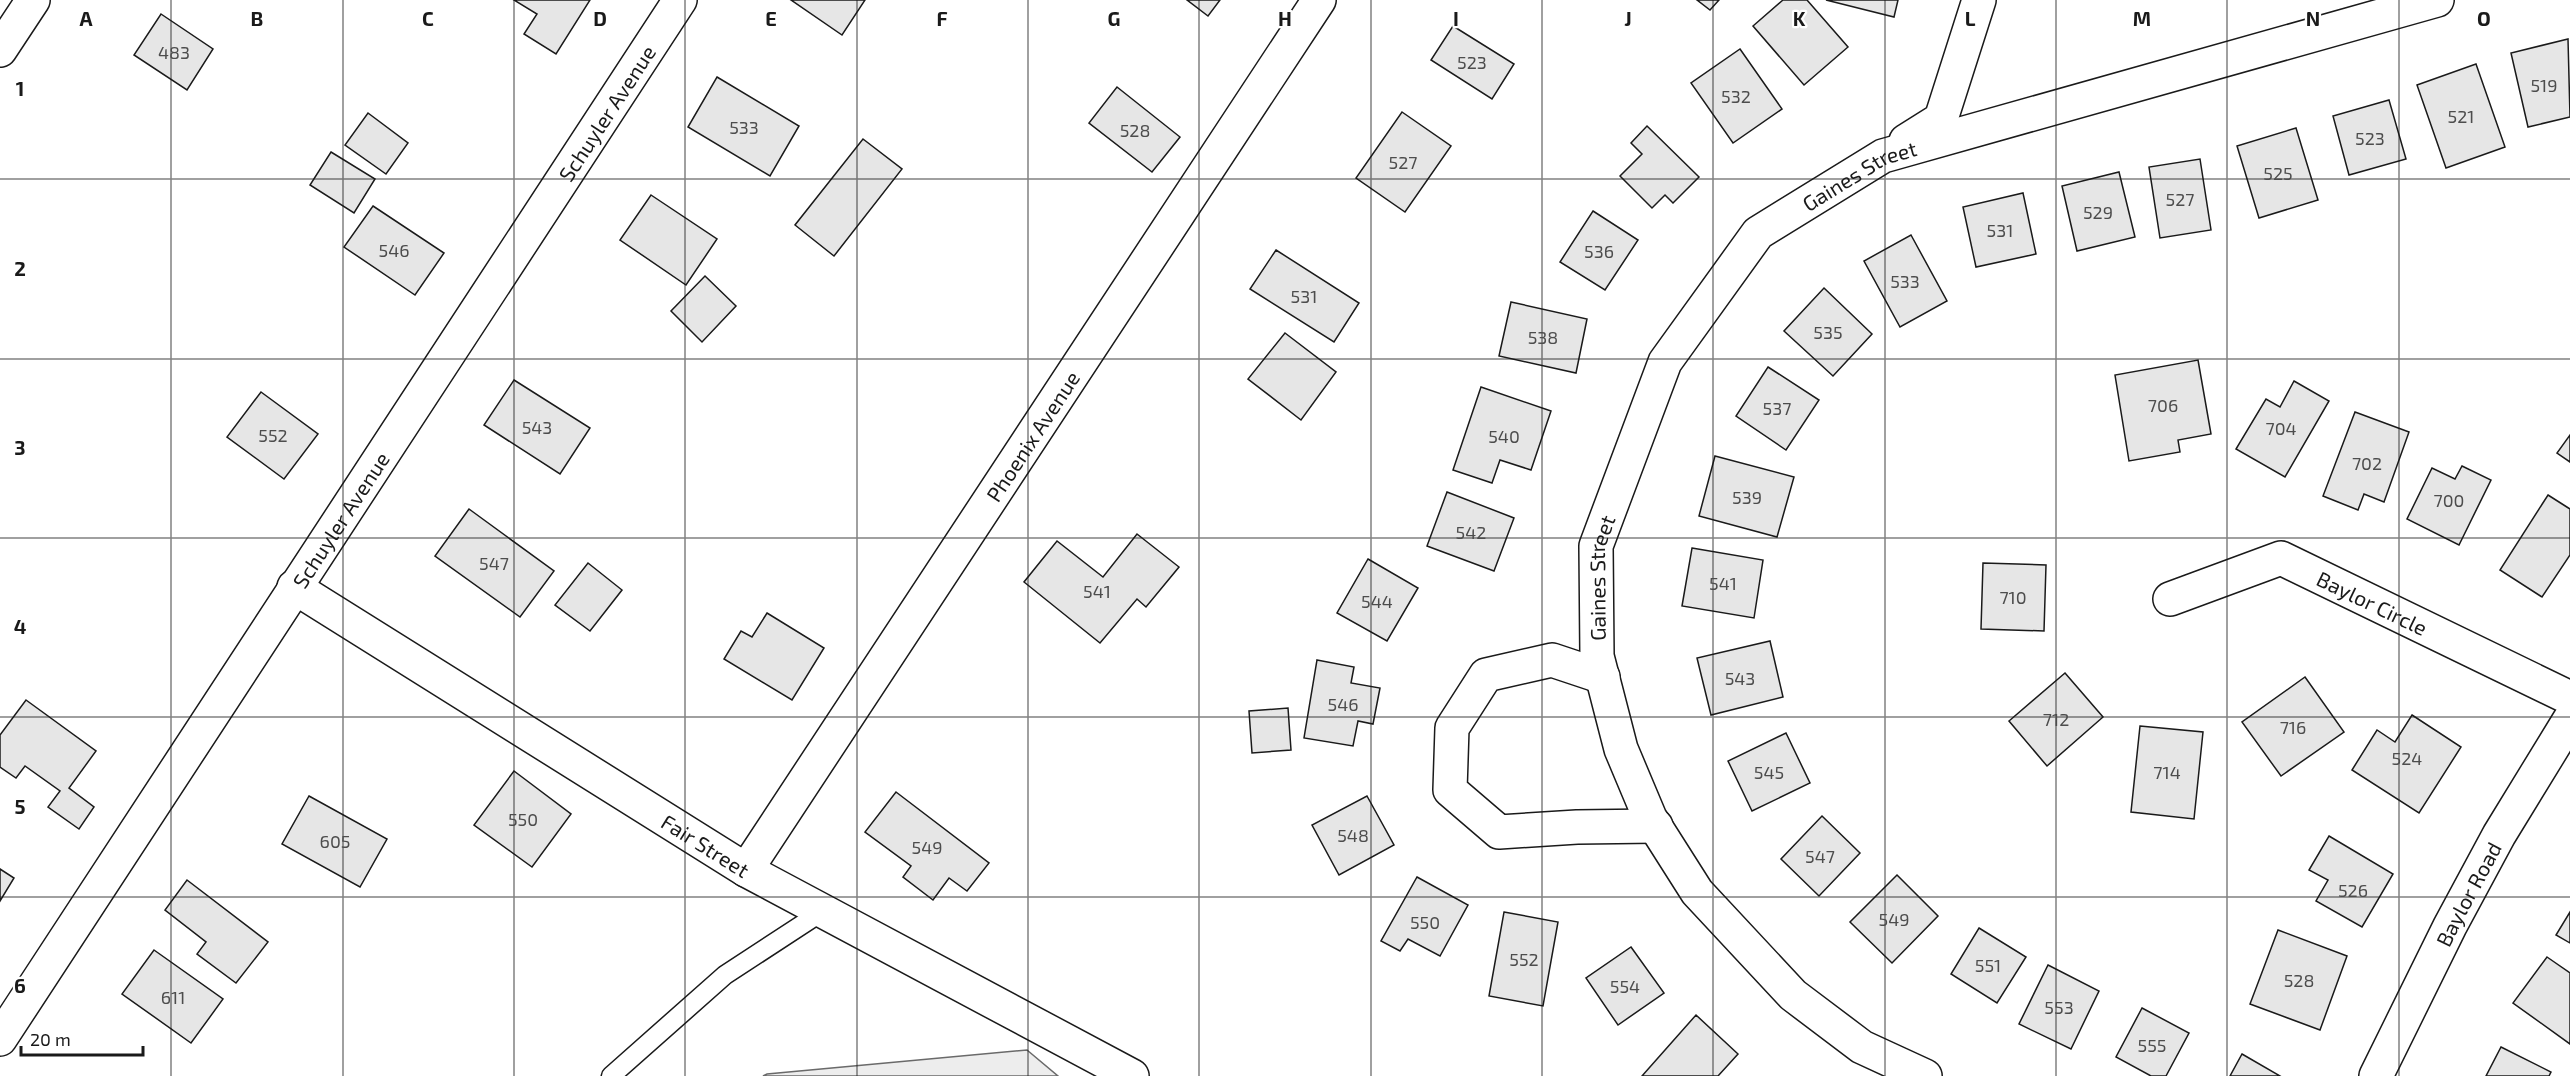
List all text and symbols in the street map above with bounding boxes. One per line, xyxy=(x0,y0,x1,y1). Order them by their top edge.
text: A xyxy=(79,6,93,30)
text: B xyxy=(251,6,263,30)
text: C xyxy=(422,6,434,30)
text: D xyxy=(593,6,607,30)
text: E xyxy=(765,6,777,30)
text: F xyxy=(936,6,948,30)
text: G xyxy=(1108,6,1120,30)
text: H xyxy=(1278,6,1292,30)
text: I xyxy=(1453,6,1459,30)
text: J xyxy=(1624,6,1632,30)
text: K xyxy=(1793,6,1806,30)
text: L xyxy=(1965,6,1976,30)
text: M xyxy=(2133,6,2151,30)
text: N xyxy=(2306,6,2320,30)
text: O xyxy=(2477,6,2491,30)
street label: Schuyler Avenue xyxy=(553,40,660,185)
house number: 483 xyxy=(158,41,190,63)
house number: 523 xyxy=(1457,51,1487,73)
house number: 519 xyxy=(2530,74,2558,96)
text: 1 xyxy=(16,76,24,100)
house number: 532 xyxy=(1721,85,1751,107)
house number: 521 xyxy=(2448,105,2474,127)
house number: 533 xyxy=(729,116,759,138)
house number: 528 xyxy=(1120,119,1150,141)
house number: 523 xyxy=(2355,127,2385,149)
street label: Gaines Street xyxy=(1797,135,1919,215)
house number: 527 xyxy=(1389,151,1417,173)
house number: 525 xyxy=(2263,162,2293,184)
house number: 527 xyxy=(2166,188,2194,210)
house number: 529 xyxy=(2083,201,2113,223)
house number: 531 xyxy=(1987,219,2013,241)
house number: 546 xyxy=(378,239,410,261)
house number: 536 xyxy=(1584,240,1614,262)
text: 2 xyxy=(14,256,26,280)
house number: 533 xyxy=(1890,270,1920,292)
house number: 531 xyxy=(1291,285,1317,307)
house number: 535 xyxy=(1813,321,1843,343)
house number: 538 xyxy=(1528,326,1558,348)
street label: Phoenix Avenue xyxy=(980,366,1084,506)
house number: 706 xyxy=(2148,394,2178,416)
house number: 537 xyxy=(1763,397,1791,419)
house number: 543 xyxy=(522,416,552,438)
house number: 704 xyxy=(2265,417,2297,439)
house number: 552 xyxy=(258,424,288,446)
house number: 540 xyxy=(1488,425,1520,447)
text: 3 xyxy=(14,435,26,459)
street label: Schuyler Avenue xyxy=(286,447,394,592)
house number: 702 xyxy=(2352,452,2382,474)
house number: 539 xyxy=(1732,486,1762,508)
house number: 700 xyxy=(2434,489,2464,511)
street label: Gaines Street xyxy=(1583,511,1619,641)
house number: 542 xyxy=(1456,521,1486,543)
house number: 547 xyxy=(479,552,509,574)
street label: Baylor Circle xyxy=(2313,565,2432,640)
house number: 541 xyxy=(1709,572,1737,594)
house number: 541 xyxy=(1083,580,1111,602)
house number: 710 xyxy=(1999,586,2027,608)
house number: 544 xyxy=(1361,590,1393,612)
text: 4 xyxy=(14,614,27,638)
house number: 543 xyxy=(1725,667,1755,689)
house number: 546 xyxy=(1327,693,1359,715)
house number: 712 xyxy=(2043,708,2069,730)
house number: 716 xyxy=(2280,716,2306,738)
house number: 524 xyxy=(2392,747,2422,769)
house number: 545 xyxy=(1754,761,1784,783)
house number: 714 xyxy=(2153,761,2181,783)
text: 5 xyxy=(14,794,26,818)
house number: 550 xyxy=(508,808,538,830)
street label: Fair Street xyxy=(657,808,754,882)
house number: 548 xyxy=(1337,824,1369,846)
house number: 605 xyxy=(320,830,350,852)
house number: 549 xyxy=(911,836,943,858)
street label: Baylor Road xyxy=(2430,837,2506,950)
house number: 547 xyxy=(1805,845,1835,867)
house number: 526 xyxy=(2338,879,2368,901)
house number: 549 xyxy=(1878,908,1910,930)
house number: 550 xyxy=(1410,911,1440,933)
house number: 552 xyxy=(1509,948,1539,970)
house number: 551 xyxy=(1975,954,2001,976)
house number: 528 xyxy=(2284,969,2314,991)
text: 6 xyxy=(14,973,26,997)
house number: 554 xyxy=(1610,975,1640,997)
house number: 611 xyxy=(161,986,185,1008)
house number: 553 xyxy=(2044,996,2074,1018)
scale bar xyxy=(21,1019,142,1057)
text: 20 m xyxy=(30,1028,71,1050)
house number: 555 xyxy=(2138,1034,2166,1056)

